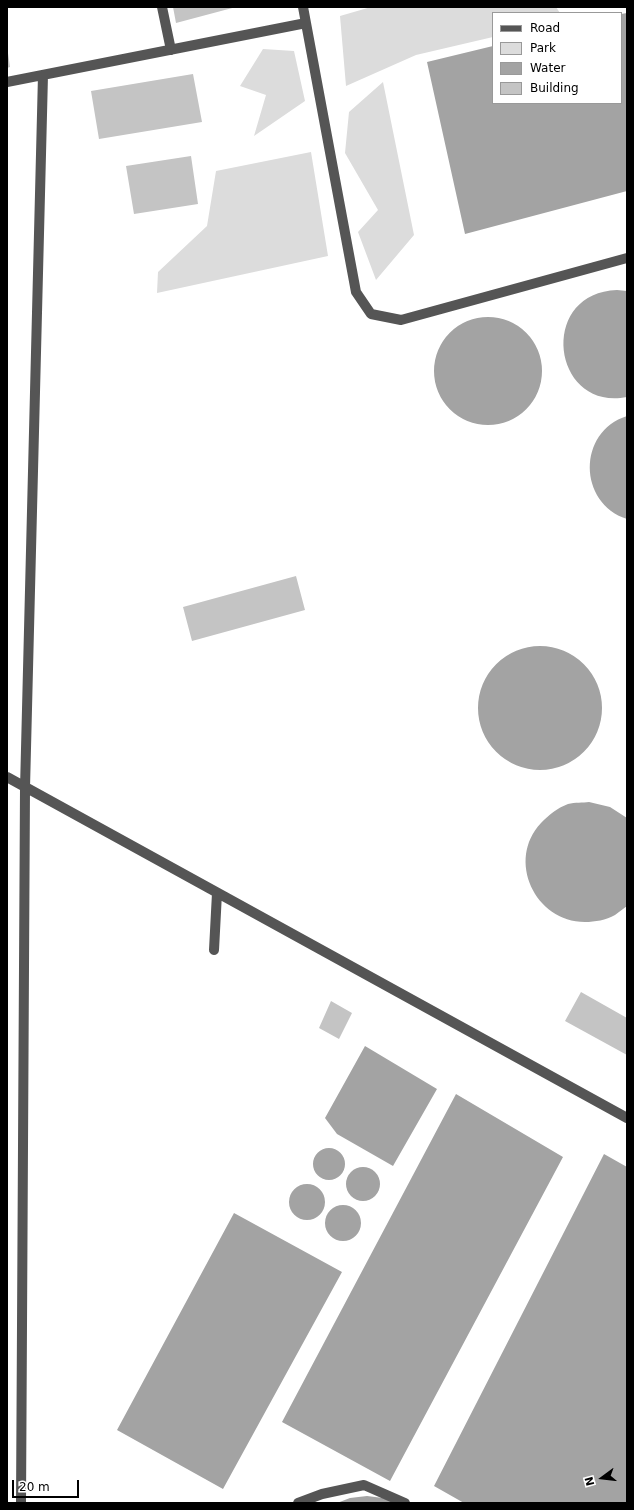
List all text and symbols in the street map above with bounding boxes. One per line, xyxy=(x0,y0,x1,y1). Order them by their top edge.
legend xyxy=(492,12,622,104)
text: Road xyxy=(530,21,560,35)
text: Park xyxy=(530,41,556,55)
text: Water xyxy=(530,61,565,75)
text: Building xyxy=(530,81,579,95)
north arrow xyxy=(582,1458,622,1498)
scale bar xyxy=(14,1472,81,1498)
text: N xyxy=(582,1475,597,1487)
text: 20 m xyxy=(19,1480,50,1494)

